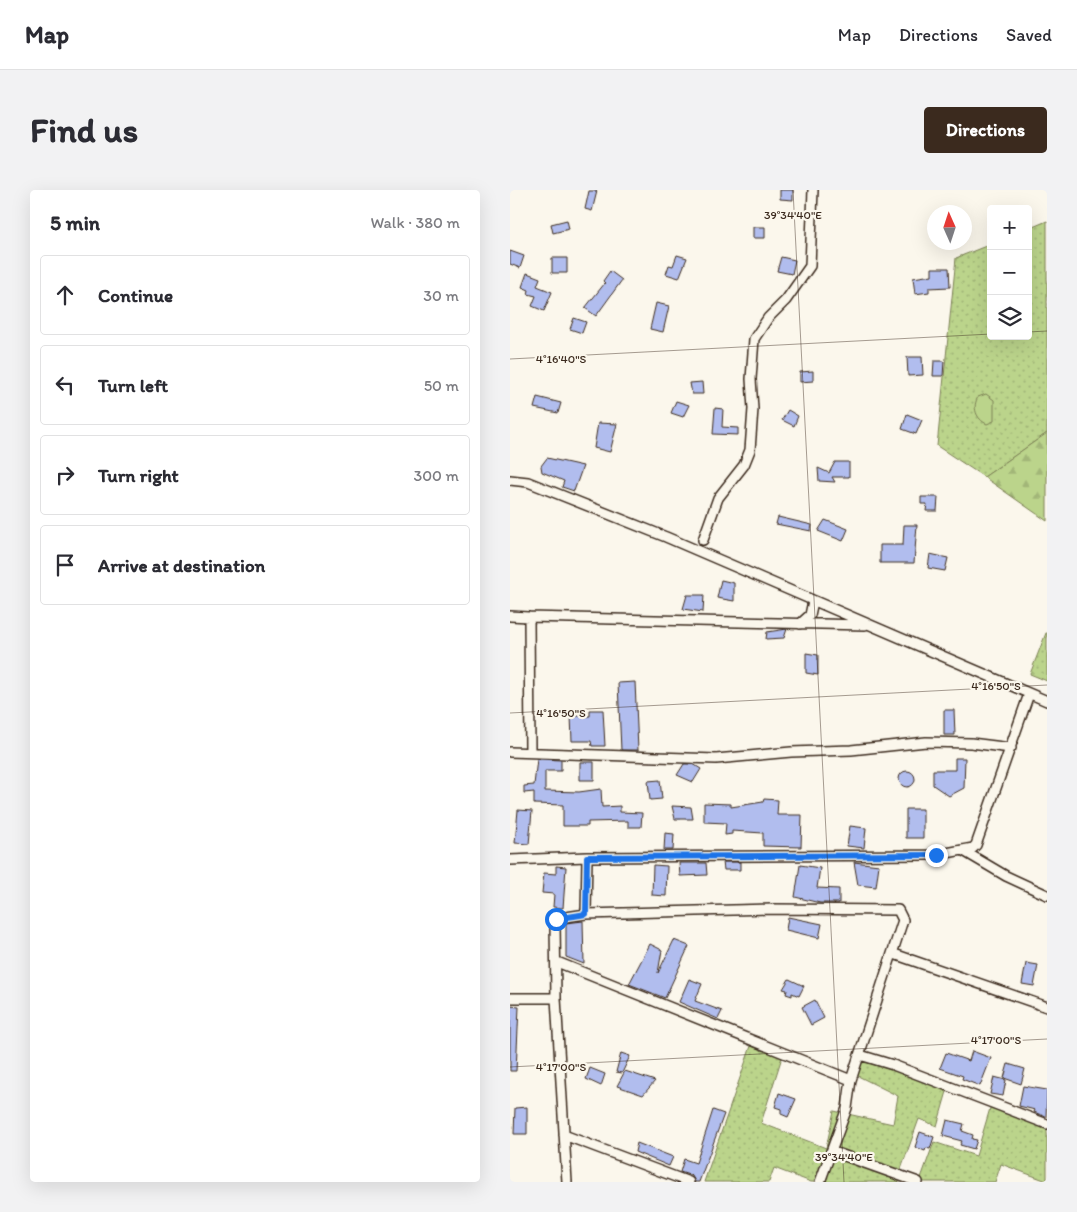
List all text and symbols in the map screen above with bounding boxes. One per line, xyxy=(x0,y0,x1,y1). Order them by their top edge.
text: Map xyxy=(25,20,69,49)
text: Map xyxy=(838,24,871,46)
text: Directions xyxy=(899,24,978,46)
text: Saved xyxy=(1006,24,1052,46)
button: Directions xyxy=(924,107,1047,153)
text: Find us xyxy=(30,109,138,151)
north arrow xyxy=(927,205,972,250)
map controls xyxy=(987,205,1032,340)
button: + xyxy=(987,205,1032,250)
text: 39°34'40"E xyxy=(764,208,822,222)
text: 5 min xyxy=(50,210,100,235)
text: Walk · 380 m xyxy=(370,213,460,232)
button: − xyxy=(987,250,1032,295)
icon: ahead xyxy=(51,281,79,309)
text: Continue xyxy=(98,284,173,307)
text: 30 m xyxy=(423,286,459,305)
button: layers xyxy=(987,295,1032,340)
text: 4°16'40"S xyxy=(536,352,587,366)
icon: left xyxy=(51,371,79,399)
text: Turn left xyxy=(98,374,168,397)
text: 50 m xyxy=(424,376,459,395)
icon: right xyxy=(51,461,79,489)
text: Turn right xyxy=(98,464,179,487)
text: 300 m xyxy=(414,466,459,485)
icon: arrive xyxy=(51,551,79,579)
text: Arrive at destination xyxy=(98,554,265,577)
text: 4°16'50"S xyxy=(971,679,1021,693)
text: 4°16'50"S xyxy=(536,706,586,720)
route end xyxy=(925,844,948,867)
route start xyxy=(545,908,568,931)
text: 4°17'00"S xyxy=(971,1033,1021,1047)
text: 4°17'00"S xyxy=(536,1060,586,1074)
text: 39°34'40"E xyxy=(815,1150,873,1164)

